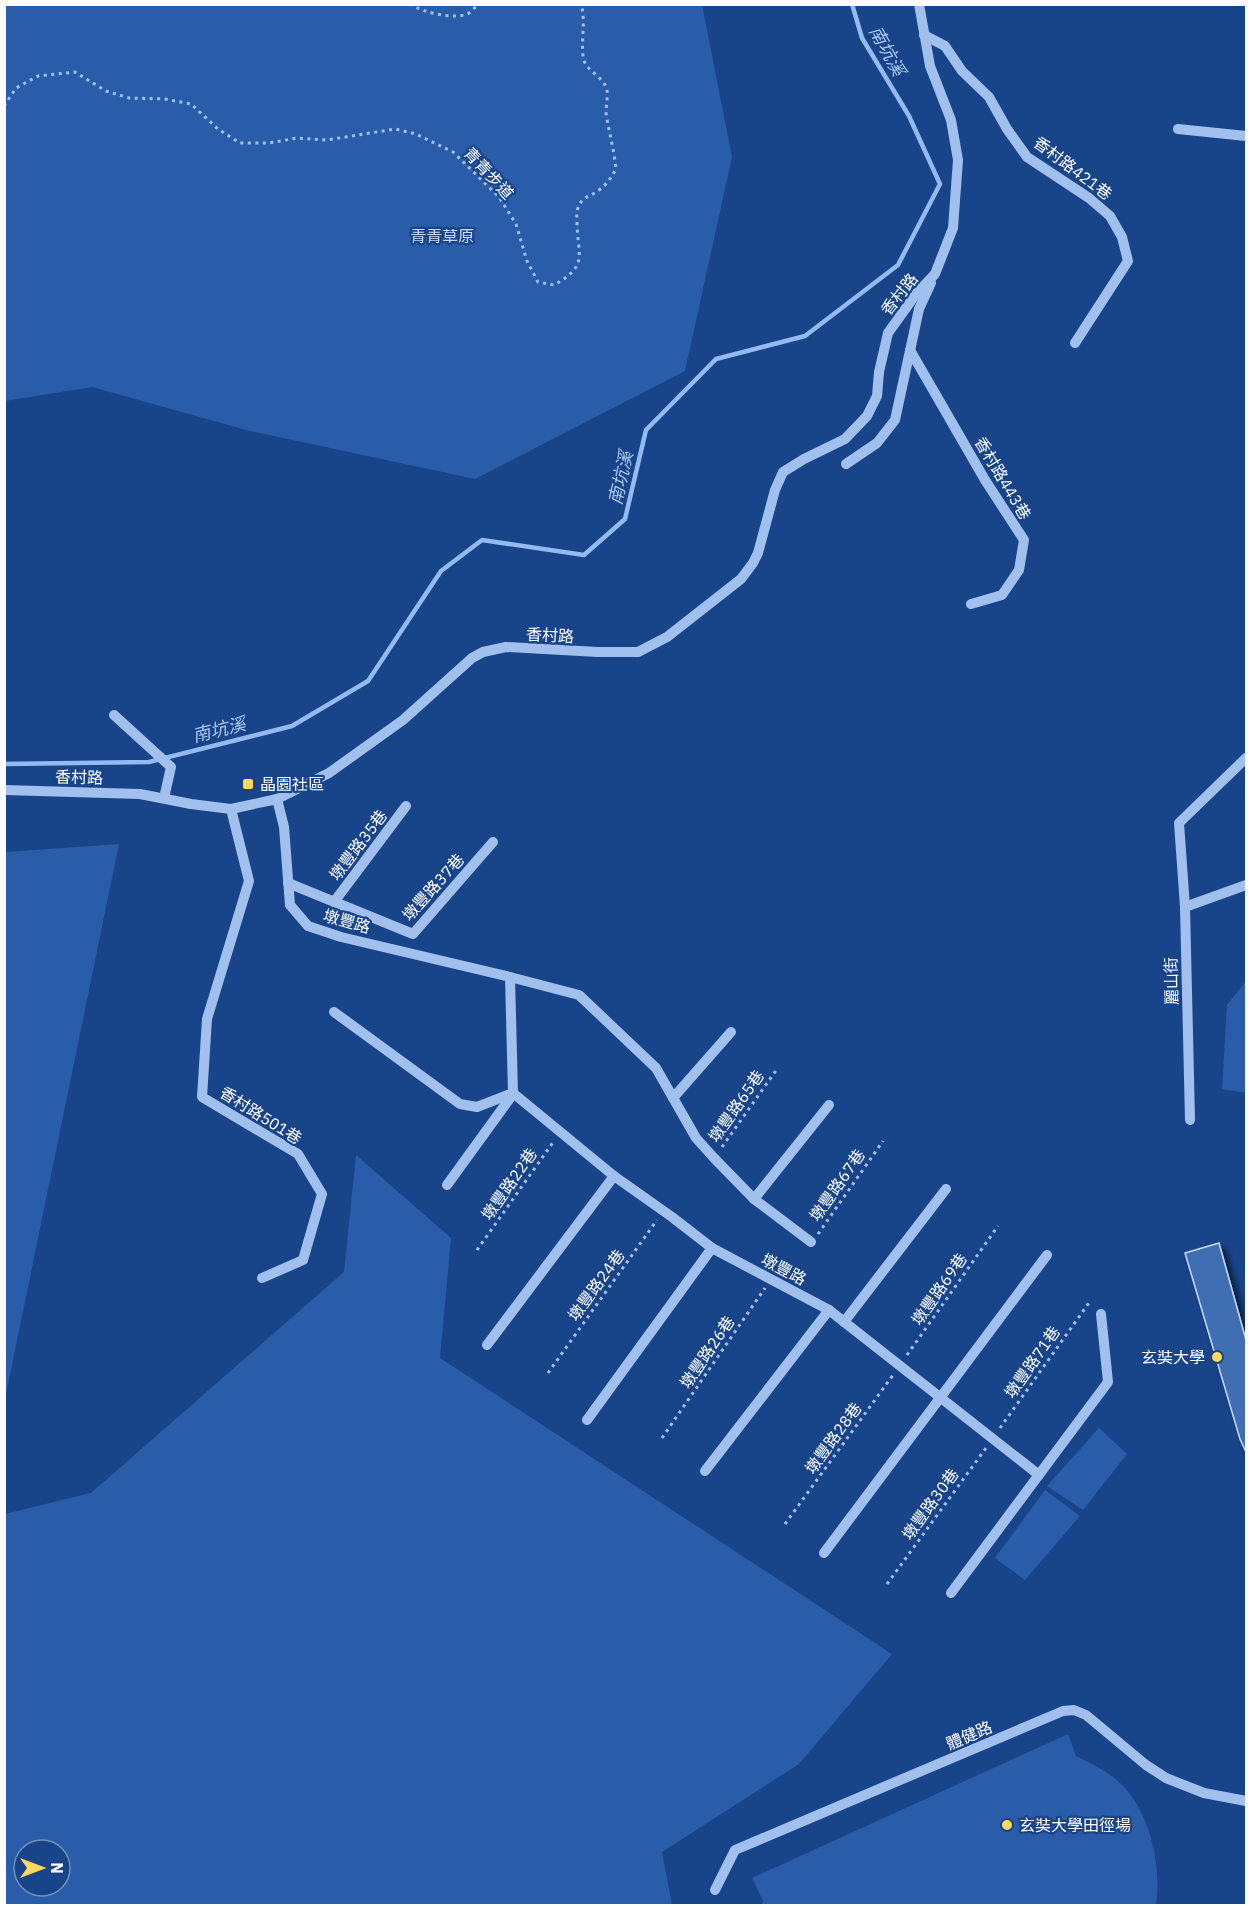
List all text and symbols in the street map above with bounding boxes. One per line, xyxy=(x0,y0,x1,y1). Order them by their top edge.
water label: 南坑溪 xyxy=(864,22,912,83)
street label: 香村路421巷 xyxy=(1030,132,1116,204)
street label: 青青步道 xyxy=(460,143,518,203)
park label: 青青草原 xyxy=(410,226,474,246)
street label: 香村路 xyxy=(876,269,922,319)
street label: 香村路443巷 xyxy=(971,433,1035,523)
water label: 南坑溪 xyxy=(603,446,638,507)
street label: 香村路 xyxy=(526,624,574,646)
water label: 南坑溪 xyxy=(190,711,251,747)
street label: 香村路 xyxy=(55,767,103,787)
place label: 晶園社區 xyxy=(260,774,324,794)
marker: 晶園社區 xyxy=(241,777,255,791)
street label: 墩豐路35巷 xyxy=(325,806,391,884)
street label: 墩豐路37巷 xyxy=(398,849,468,925)
street label: 墩豐路 xyxy=(321,905,373,937)
street label: 麗山街 xyxy=(1161,957,1181,1005)
street label: 墩豐路65巷 xyxy=(704,1066,768,1146)
street label: 香村路501巷 xyxy=(216,1082,306,1148)
street label: 墩豐路22巷 xyxy=(477,1144,541,1224)
street label: 墩豐路67巷 xyxy=(805,1145,869,1225)
street label: 墩豐路24巷 xyxy=(563,1245,629,1325)
street label: 墩豐路 xyxy=(758,1249,810,1289)
street label: 墩豐路69巷 xyxy=(907,1249,971,1329)
street label: 墩豐路26巷 xyxy=(675,1312,739,1392)
street label: 墩豐路71巷 xyxy=(1000,1322,1064,1402)
place label: 玄奘大學 xyxy=(1141,1347,1205,1367)
marker: 玄奘大學 xyxy=(1210,1350,1224,1364)
street label: 墩豐路28巷 xyxy=(800,1398,866,1478)
street label: 墩豐路30巷 xyxy=(897,1464,963,1544)
street label: 體健路 xyxy=(943,1716,995,1754)
place label: 玄奘大學田徑場 xyxy=(1019,1815,1131,1835)
marker: 玄奘大學田徑場 xyxy=(1000,1818,1014,1832)
north arrow xyxy=(12,1838,72,1898)
text: N xyxy=(47,1862,67,1874)

